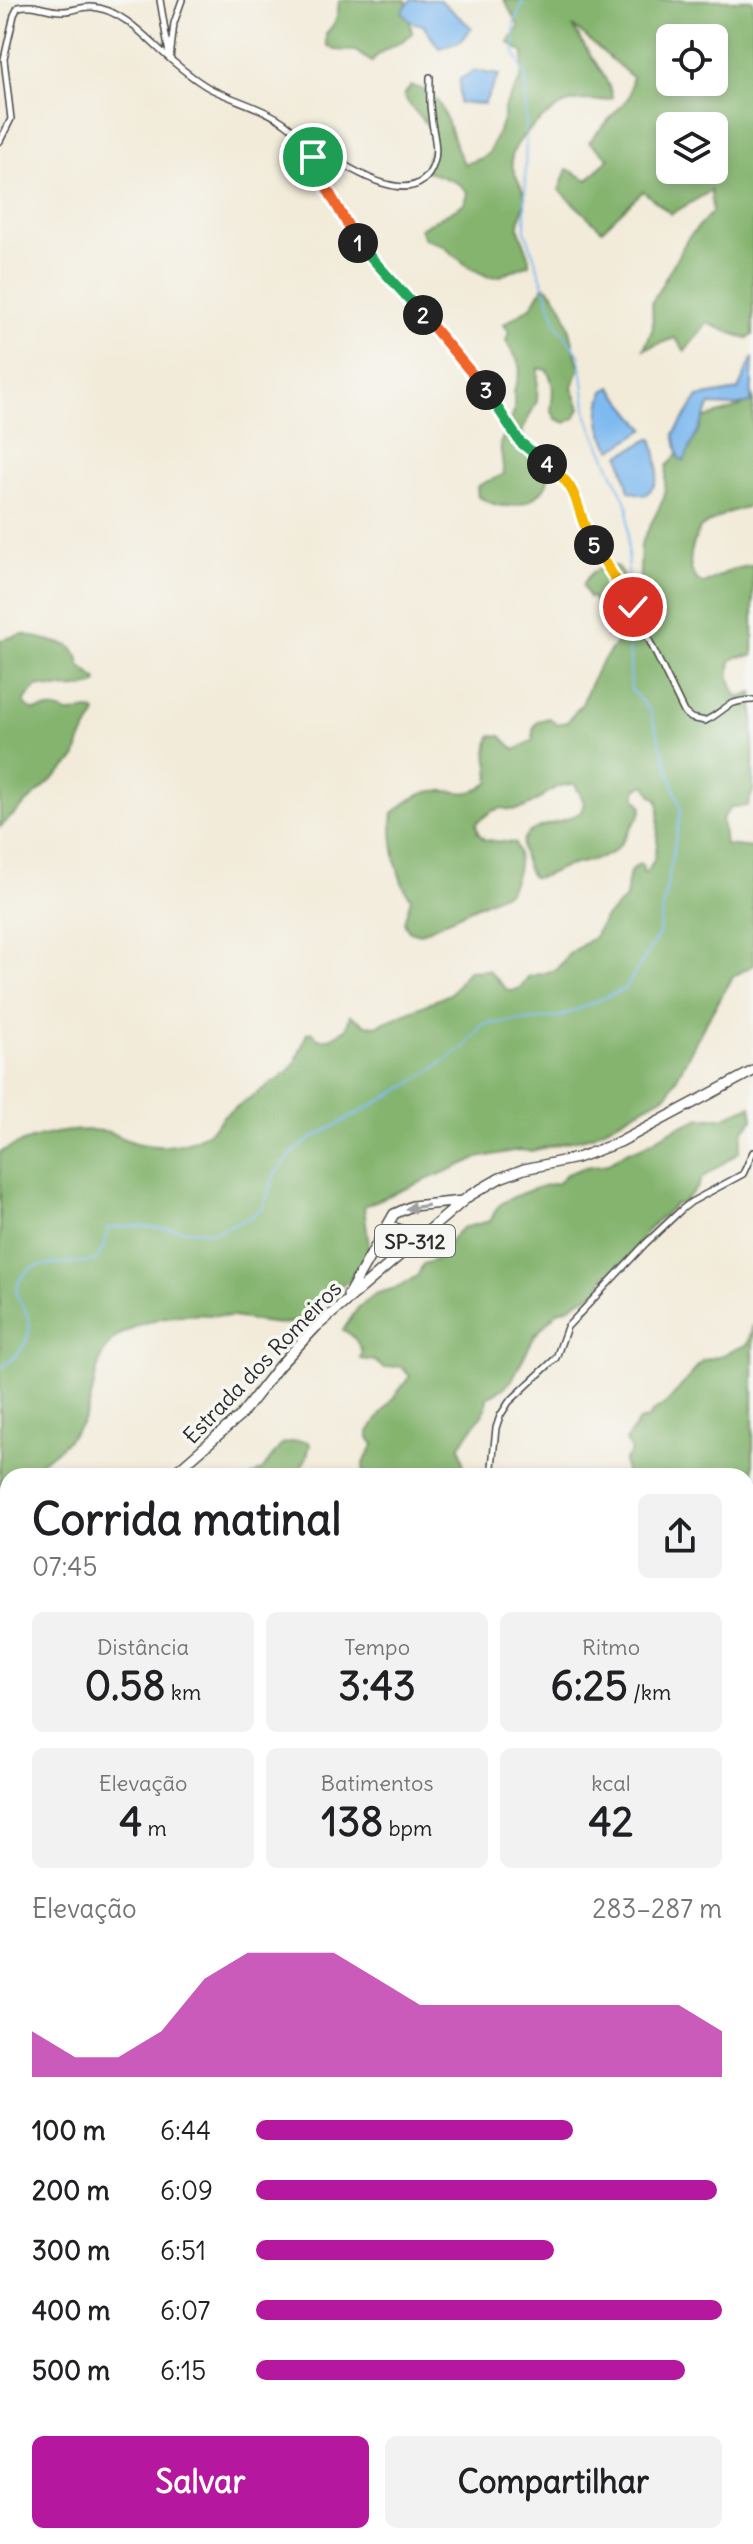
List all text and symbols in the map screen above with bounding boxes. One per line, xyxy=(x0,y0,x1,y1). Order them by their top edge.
map controls xyxy=(656,24,728,184)
button: locate xyxy=(656,24,728,96)
button: layers xyxy=(656,112,728,184)
pin xyxy=(279,123,347,191)
icon: arrive xyxy=(291,135,335,179)
pin: 1 xyxy=(338,223,378,263)
text: 1 xyxy=(354,229,362,257)
pin: 2 xyxy=(403,295,443,335)
text: 2 xyxy=(417,301,429,329)
pin: 3 xyxy=(466,370,506,410)
text: 3 xyxy=(480,376,492,404)
pin: 4 xyxy=(527,444,567,484)
text: 4 xyxy=(541,450,553,478)
pin: 5 xyxy=(574,525,614,565)
text: 5 xyxy=(588,531,600,559)
pin xyxy=(599,573,667,641)
icon: check xyxy=(611,585,655,629)
one-way arrow xyxy=(404,1201,429,1214)
road number: SP-312 xyxy=(375,1225,455,1257)
street label: Estrada dos Romeiros xyxy=(177,1274,347,1450)
text: Corrida matinal xyxy=(32,1492,341,1547)
button: share xyxy=(638,1494,722,1578)
text: 07:45 xyxy=(32,1550,97,1583)
text: Distância xyxy=(97,1633,189,1661)
text: Tempo xyxy=(344,1633,410,1661)
text: Ritmo xyxy=(582,1633,640,1661)
text: 0.58 xyxy=(85,1661,165,1711)
text: 3:43 xyxy=(338,1661,416,1711)
text: 6:25 xyxy=(551,1661,628,1711)
text: km xyxy=(165,1678,201,1706)
text: /km xyxy=(628,1678,671,1706)
text: Elevação xyxy=(99,1769,187,1797)
text: Batimentos xyxy=(321,1769,433,1797)
text: kcal xyxy=(591,1769,631,1797)
text: 4 xyxy=(119,1797,142,1847)
text: 138 xyxy=(322,1797,383,1847)
text: 42 xyxy=(588,1797,634,1847)
text: m xyxy=(142,1814,167,1842)
text: bpm xyxy=(383,1814,432,1842)
text: Elevação xyxy=(32,1892,137,1925)
text: 283–287 m xyxy=(592,1892,722,1925)
text: 100 m xyxy=(32,2114,106,2147)
text: 6:44 xyxy=(160,2114,211,2147)
text: 200 m xyxy=(32,2174,109,2207)
text: 6:09 xyxy=(160,2174,213,2207)
text: 300 m xyxy=(32,2234,110,2267)
text: 6:51 xyxy=(160,2234,206,2267)
text: 400 m xyxy=(32,2294,110,2327)
text: 6:07 xyxy=(160,2294,210,2327)
text: 500 m xyxy=(32,2354,110,2387)
text: 6:15 xyxy=(160,2354,206,2387)
button: Salvar xyxy=(32,2436,369,2528)
button: Compartilhar xyxy=(385,2436,722,2528)

